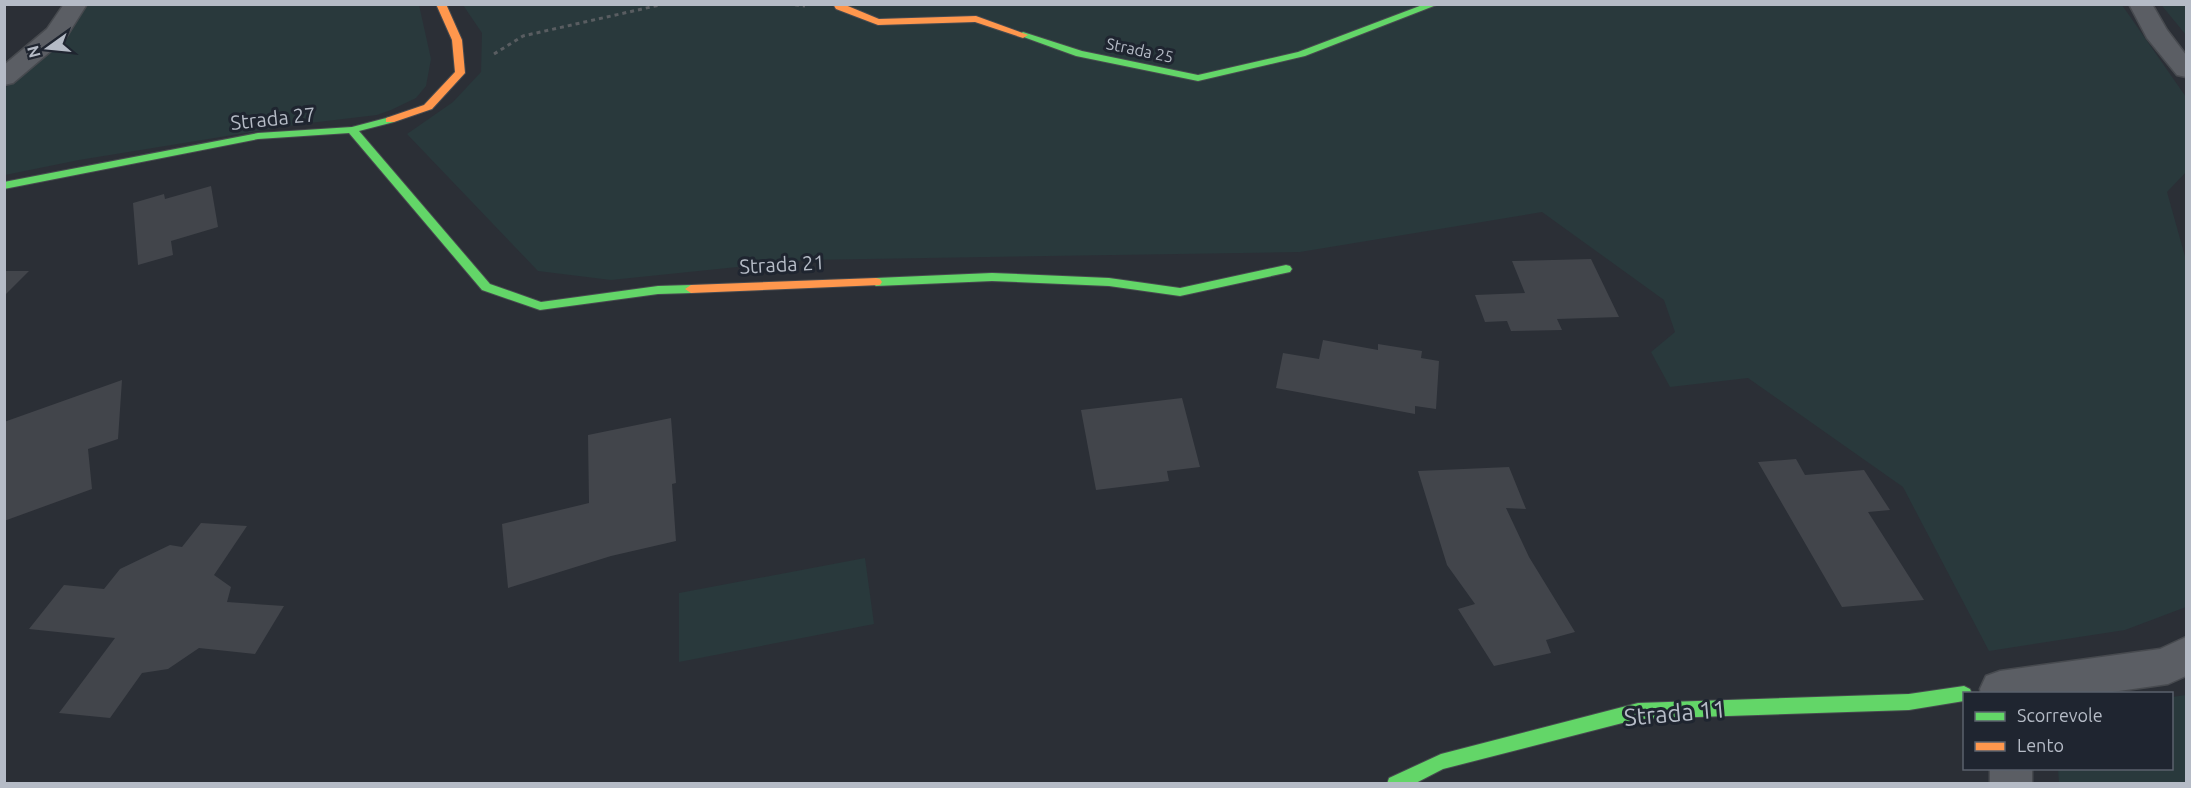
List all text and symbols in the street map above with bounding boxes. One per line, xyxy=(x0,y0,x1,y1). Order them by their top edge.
north arrow xyxy=(18,18,78,78)
street label: Strada 25 xyxy=(1105,34,1175,66)
text: N xyxy=(23,44,44,60)
street label: Strada 27 xyxy=(229,102,317,134)
street label: Strada 21 xyxy=(739,250,825,278)
legend xyxy=(1963,692,2173,770)
street label: Strada 11 xyxy=(1623,695,1727,731)
text: Scorrevole xyxy=(2017,705,2103,725)
text: Lento xyxy=(2017,735,2064,755)

